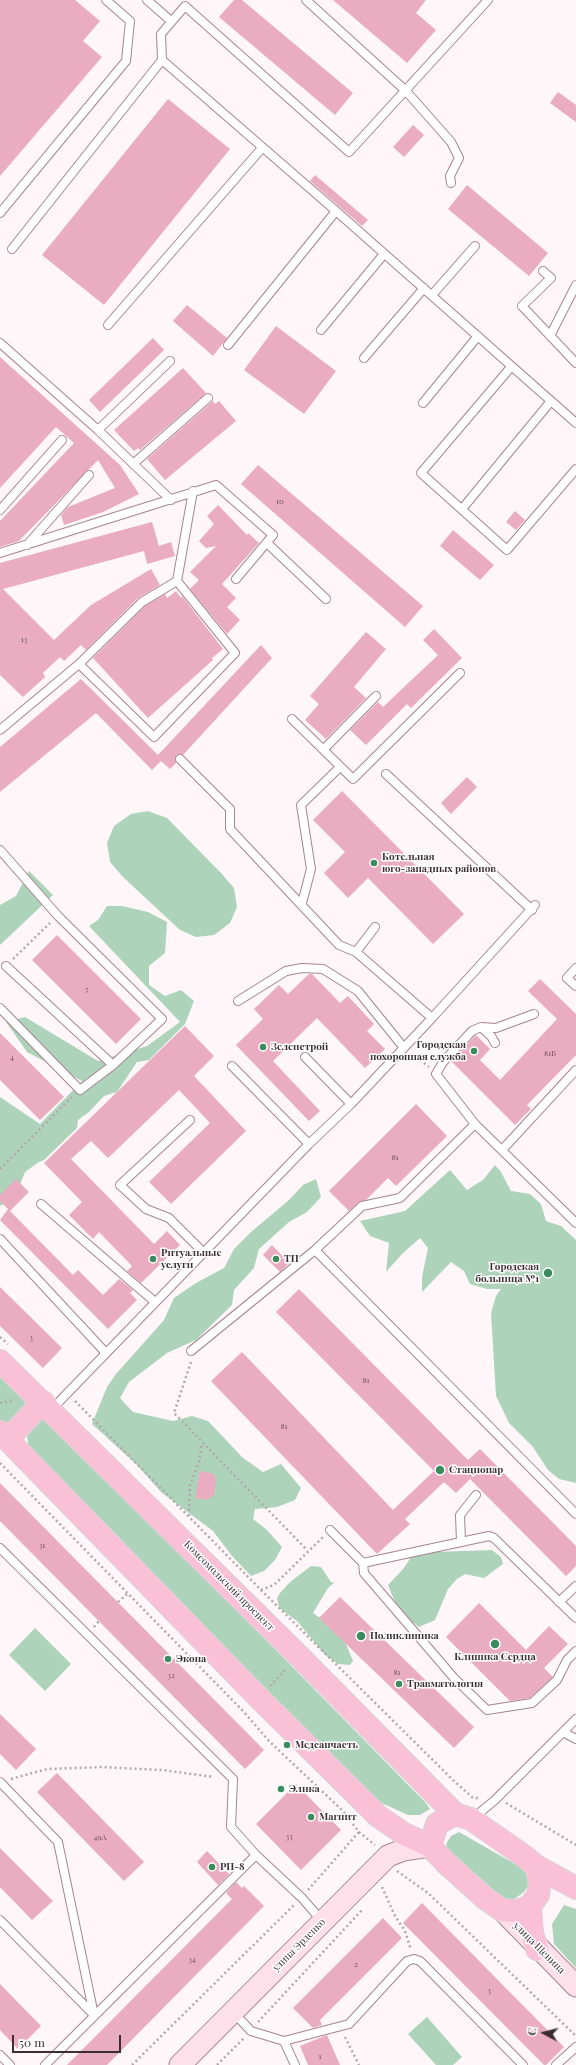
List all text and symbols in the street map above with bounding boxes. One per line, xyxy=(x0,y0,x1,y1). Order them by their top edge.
house number: 10 xyxy=(276,496,284,506)
house number: 13 xyxy=(21,634,27,644)
place label: Котельная юго-западных районов xyxy=(382,851,496,874)
marker: Котельная юго-западных районов xyxy=(369,858,379,868)
house number: 5 xyxy=(85,984,89,994)
place label: Городская похоронная служба xyxy=(370,1039,466,1062)
place label: Зеленстрой xyxy=(271,1041,328,1053)
marker: Зеленстрой xyxy=(258,1042,268,1052)
marker: Городская похоронная служба xyxy=(469,1046,479,1056)
house number: 81Б xyxy=(544,1048,556,1058)
house number: 4 xyxy=(10,1052,14,1062)
house number: 81 xyxy=(391,1152,399,1162)
place label: Ритуальные услуги xyxy=(161,1247,221,1270)
place label: ТП xyxy=(284,1253,299,1265)
marker: Ритуальные услуги xyxy=(148,1254,158,1264)
marker: ТП xyxy=(271,1254,281,1264)
place label: Городская больница №1 xyxy=(475,1261,539,1284)
marker: Городская больница №1 xyxy=(542,1267,554,1279)
house number: 3 xyxy=(29,1332,33,1342)
house number: 81 xyxy=(362,1375,370,1385)
house number: 81 xyxy=(280,1421,288,1431)
marker: Стационар xyxy=(434,1464,446,1476)
place label: Стационар xyxy=(449,1464,503,1476)
street label: Комсомольский проспект xyxy=(181,1538,277,1634)
house number: 31 xyxy=(39,1540,45,1550)
marker: Поликлиника xyxy=(355,1630,367,1642)
place label: Поликлиника xyxy=(370,1630,439,1642)
marker: Клиника Сердца xyxy=(489,1638,501,1650)
place label: Клиника Сердца xyxy=(454,1651,536,1663)
place label: Экона xyxy=(176,1653,206,1665)
marker: Экона xyxy=(163,1654,173,1664)
house number: 81 xyxy=(393,1667,401,1677)
house number: 32 xyxy=(167,1670,175,1680)
place label: Травматология xyxy=(407,1678,483,1690)
marker: Травматология xyxy=(394,1679,404,1689)
place label: Медсанчасть xyxy=(295,1739,358,1751)
marker: Медсанчасть xyxy=(282,1740,292,1750)
place label: Элика xyxy=(289,1783,320,1795)
marker: Элика xyxy=(276,1784,286,1794)
place label: Магнит xyxy=(319,1811,357,1823)
marker: Магнит xyxy=(306,1812,316,1822)
house number: 33 xyxy=(285,1831,293,1841)
house number: 49А xyxy=(93,1832,107,1842)
place label: РП-8 xyxy=(220,1861,245,1873)
marker: РП-8 xyxy=(207,1862,217,1872)
street label: улица Эрденко xyxy=(270,1916,328,1974)
street label: улица Щенина xyxy=(511,1920,567,1976)
house number: 34 xyxy=(188,1954,196,1964)
house number: 2 xyxy=(354,1959,358,1969)
house number: 3 xyxy=(487,1985,491,1995)
north arrow xyxy=(524,2013,564,2053)
scale bar xyxy=(14,2027,123,2053)
text: С xyxy=(524,2027,540,2036)
text: 50 m xyxy=(19,2034,45,2050)
house number: 1 xyxy=(319,2051,321,2061)

